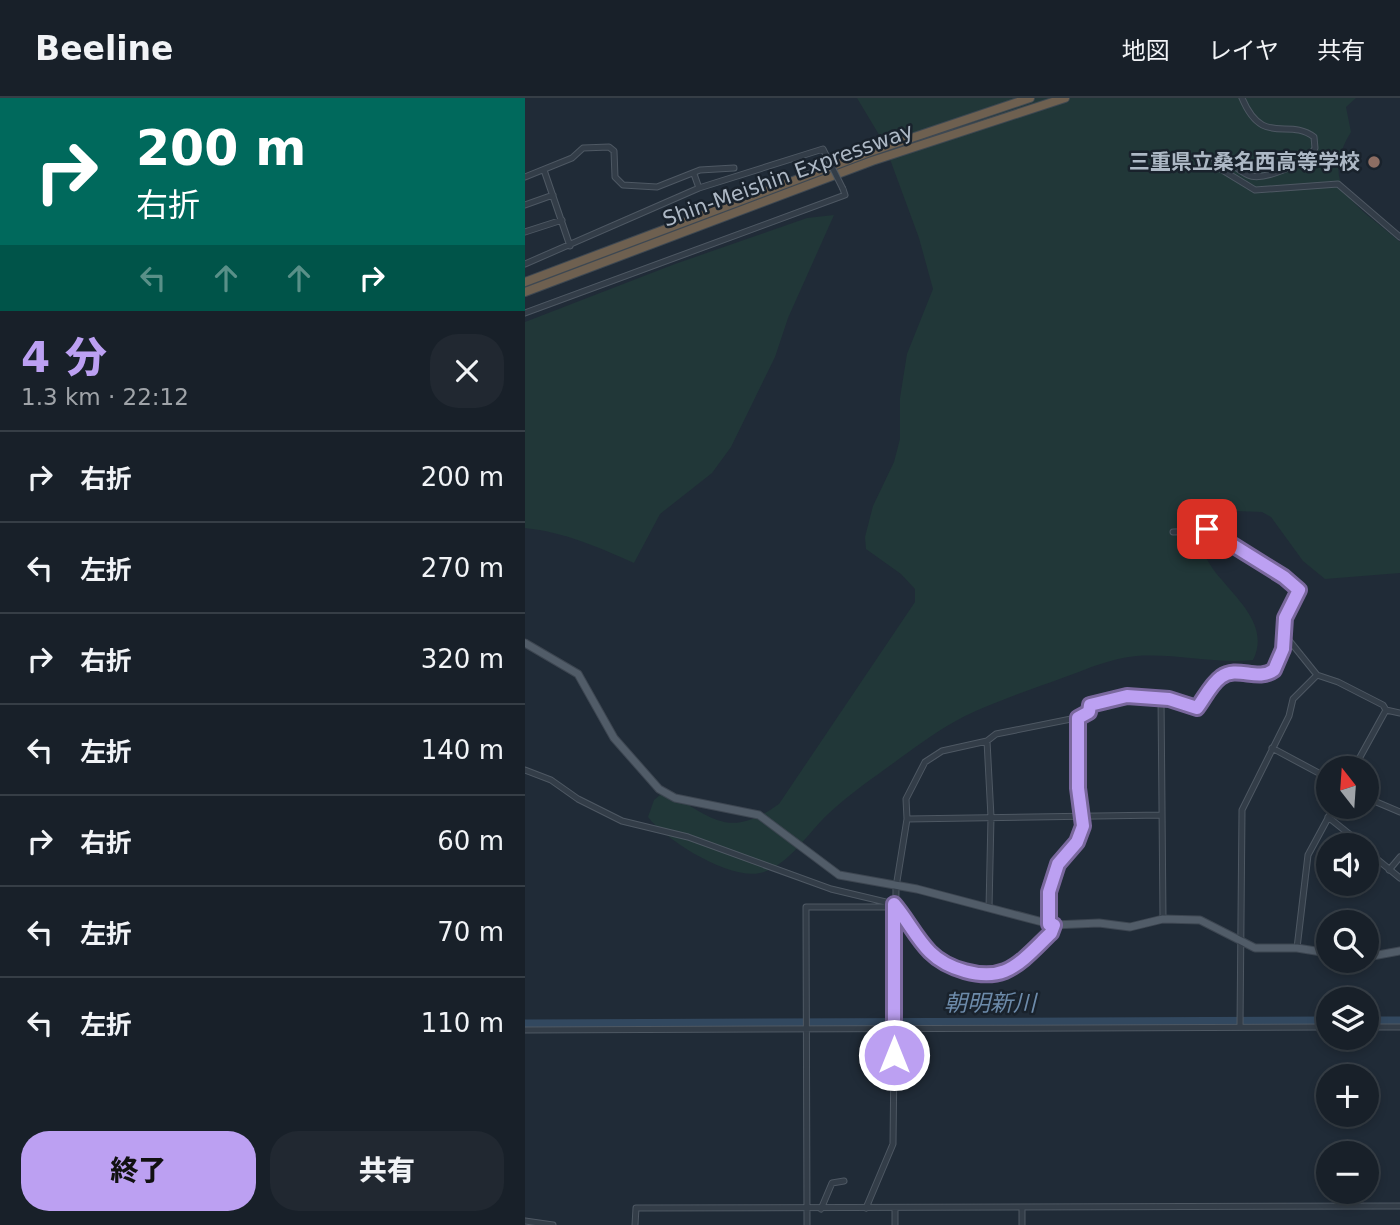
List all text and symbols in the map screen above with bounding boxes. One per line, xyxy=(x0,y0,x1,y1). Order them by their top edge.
text: Beeline xyxy=(35,29,173,68)
text: 地図 xyxy=(1122,37,1170,65)
text: レイヤ xyxy=(1208,37,1279,65)
text: 共有 xyxy=(1317,37,1365,65)
street label: Shin-Meishin Expressway xyxy=(659,118,917,232)
text: 200 m xyxy=(136,120,306,177)
icon: right xyxy=(21,126,112,217)
place label: 三重県立桑名西高等学校 xyxy=(1129,150,1360,174)
marker: 三重県立桑名西高等学校 xyxy=(1366,154,1382,170)
text: 右折 xyxy=(136,186,200,224)
icon: left xyxy=(134,259,172,297)
icon: ahead xyxy=(207,259,245,297)
icon: ahead xyxy=(280,259,318,297)
icon: right xyxy=(353,259,391,297)
text: 4 分 xyxy=(21,333,107,382)
button: close xyxy=(430,334,504,408)
text: 1.3 km · 22:12 xyxy=(21,384,189,410)
icon: right xyxy=(21,458,59,496)
text: 200 m xyxy=(421,462,504,492)
text: 右折 xyxy=(80,464,132,494)
pin xyxy=(1177,499,1237,559)
icon: arrive xyxy=(1188,510,1226,548)
icon: left xyxy=(21,549,59,587)
text: 270 m xyxy=(421,553,504,583)
text: 左折 xyxy=(80,555,132,585)
icon: right xyxy=(21,640,59,678)
text: 320 m xyxy=(421,644,504,674)
text: 右折 xyxy=(80,646,132,676)
icon: left xyxy=(21,731,59,769)
text: 140 m xyxy=(421,735,504,765)
text: 左折 xyxy=(80,737,132,767)
north arrow xyxy=(1316,756,1379,819)
map controls xyxy=(1316,756,1379,1204)
icon: right xyxy=(21,822,59,860)
text: 60 m xyxy=(437,826,504,856)
text: 右折 xyxy=(80,828,132,858)
button: sound xyxy=(1316,833,1379,896)
button: search xyxy=(1316,910,1379,973)
icon: left xyxy=(21,913,59,951)
text: 70 m xyxy=(437,917,504,947)
text: 左折 xyxy=(80,919,132,949)
button: layers xyxy=(1316,987,1379,1050)
water label: 朝明新川 xyxy=(944,990,1039,1016)
icon: left xyxy=(21,1004,59,1042)
text: 110 m xyxy=(421,1008,504,1038)
text: 左折 xyxy=(80,1010,132,1040)
position arrow xyxy=(857,1018,931,1092)
button: + xyxy=(1316,1064,1379,1127)
button: 終了 xyxy=(21,1131,256,1211)
button: 共有 xyxy=(270,1131,504,1211)
button: − xyxy=(1316,1141,1379,1204)

